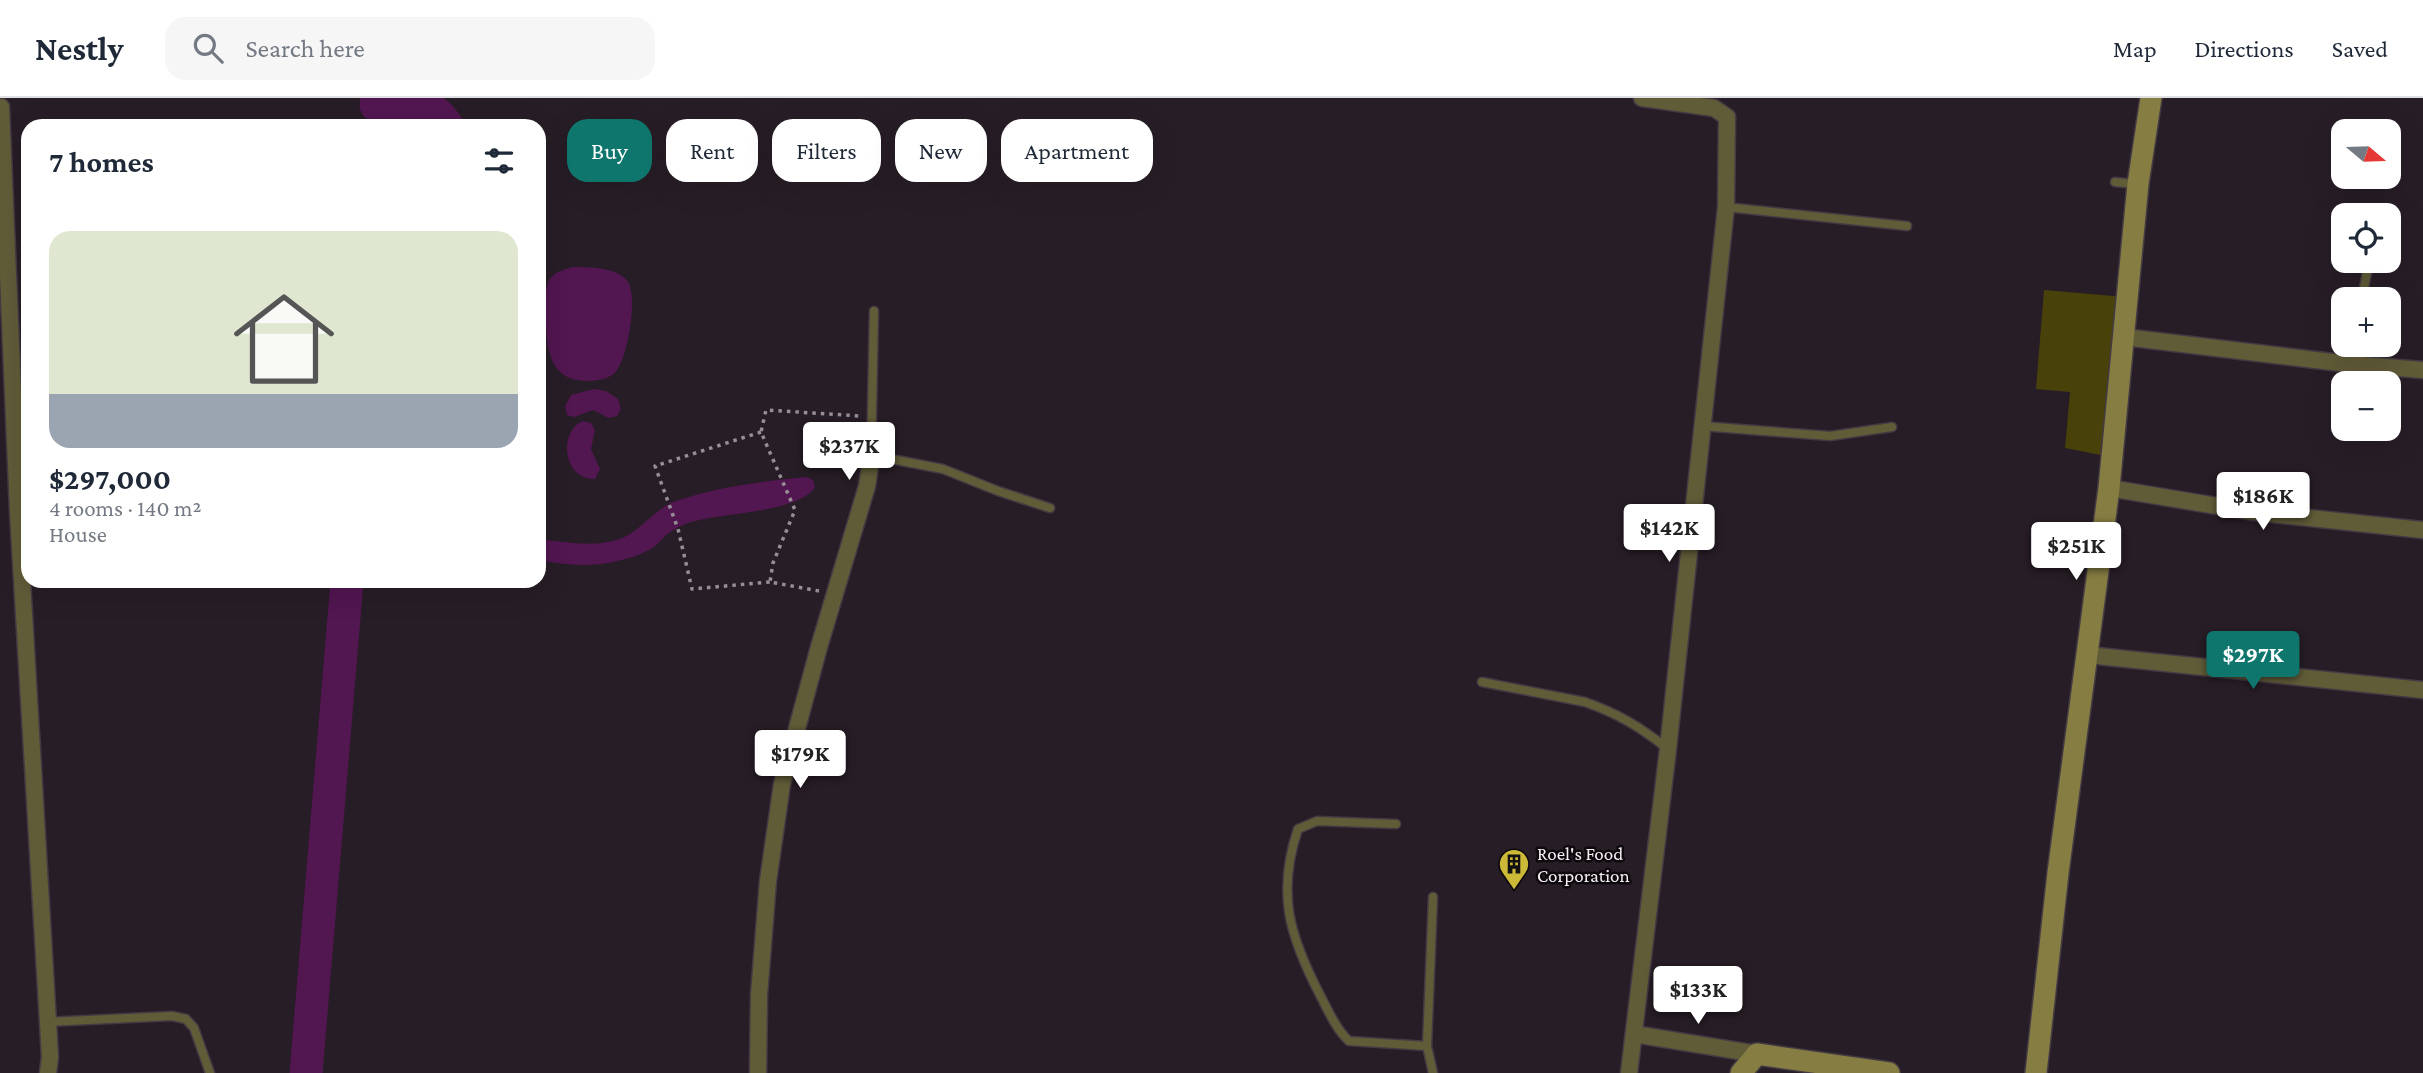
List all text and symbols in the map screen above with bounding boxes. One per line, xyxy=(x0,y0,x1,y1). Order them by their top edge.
search box xyxy=(165,17,655,80)
icon: search xyxy=(189,29,227,67)
text: Nestly xyxy=(35,30,123,67)
text: Search here xyxy=(245,34,365,63)
text: Map xyxy=(2113,35,2157,62)
text: Directions xyxy=(2195,35,2294,62)
text: Saved xyxy=(2332,35,2388,62)
chip: Buy xyxy=(567,119,652,182)
chip: Rent xyxy=(666,119,758,182)
chip: Filters xyxy=(772,119,881,182)
chip: New xyxy=(895,119,987,182)
chip: Apartment xyxy=(1001,119,1153,182)
north arrow xyxy=(2331,119,2401,189)
map controls xyxy=(2331,119,2401,441)
icon: filters xyxy=(480,142,518,180)
text: 7 homes xyxy=(49,145,154,178)
button: locate xyxy=(2331,203,2401,273)
icon: home xyxy=(221,276,347,402)
button: + xyxy=(2331,287,2401,357)
button: − xyxy=(2331,371,2401,441)
pin: $237K xyxy=(800,422,898,482)
text: $237K xyxy=(819,432,879,458)
text: $297,000 xyxy=(49,462,171,495)
pin: $186K xyxy=(2214,472,2312,532)
text: $186K xyxy=(2233,482,2293,508)
text: 4 rooms · 140 m² xyxy=(49,495,201,521)
pin: $142K xyxy=(1620,504,1718,564)
text: $142K xyxy=(1640,514,1698,540)
text: House xyxy=(49,521,107,547)
pin: $251K xyxy=(2027,522,2125,582)
text: $251K xyxy=(2047,532,2105,558)
pin: $297K xyxy=(2204,632,2302,691)
text: $297K xyxy=(2222,641,2284,667)
pin: $179K xyxy=(751,730,849,790)
text: $179K xyxy=(771,740,829,766)
place label: Roel's Food Corporation xyxy=(1537,843,1630,886)
building icon: Roel's Food Corporation xyxy=(1497,847,1531,891)
pin: $133K xyxy=(1649,967,1747,1026)
text: $133K xyxy=(1669,976,1727,1002)

